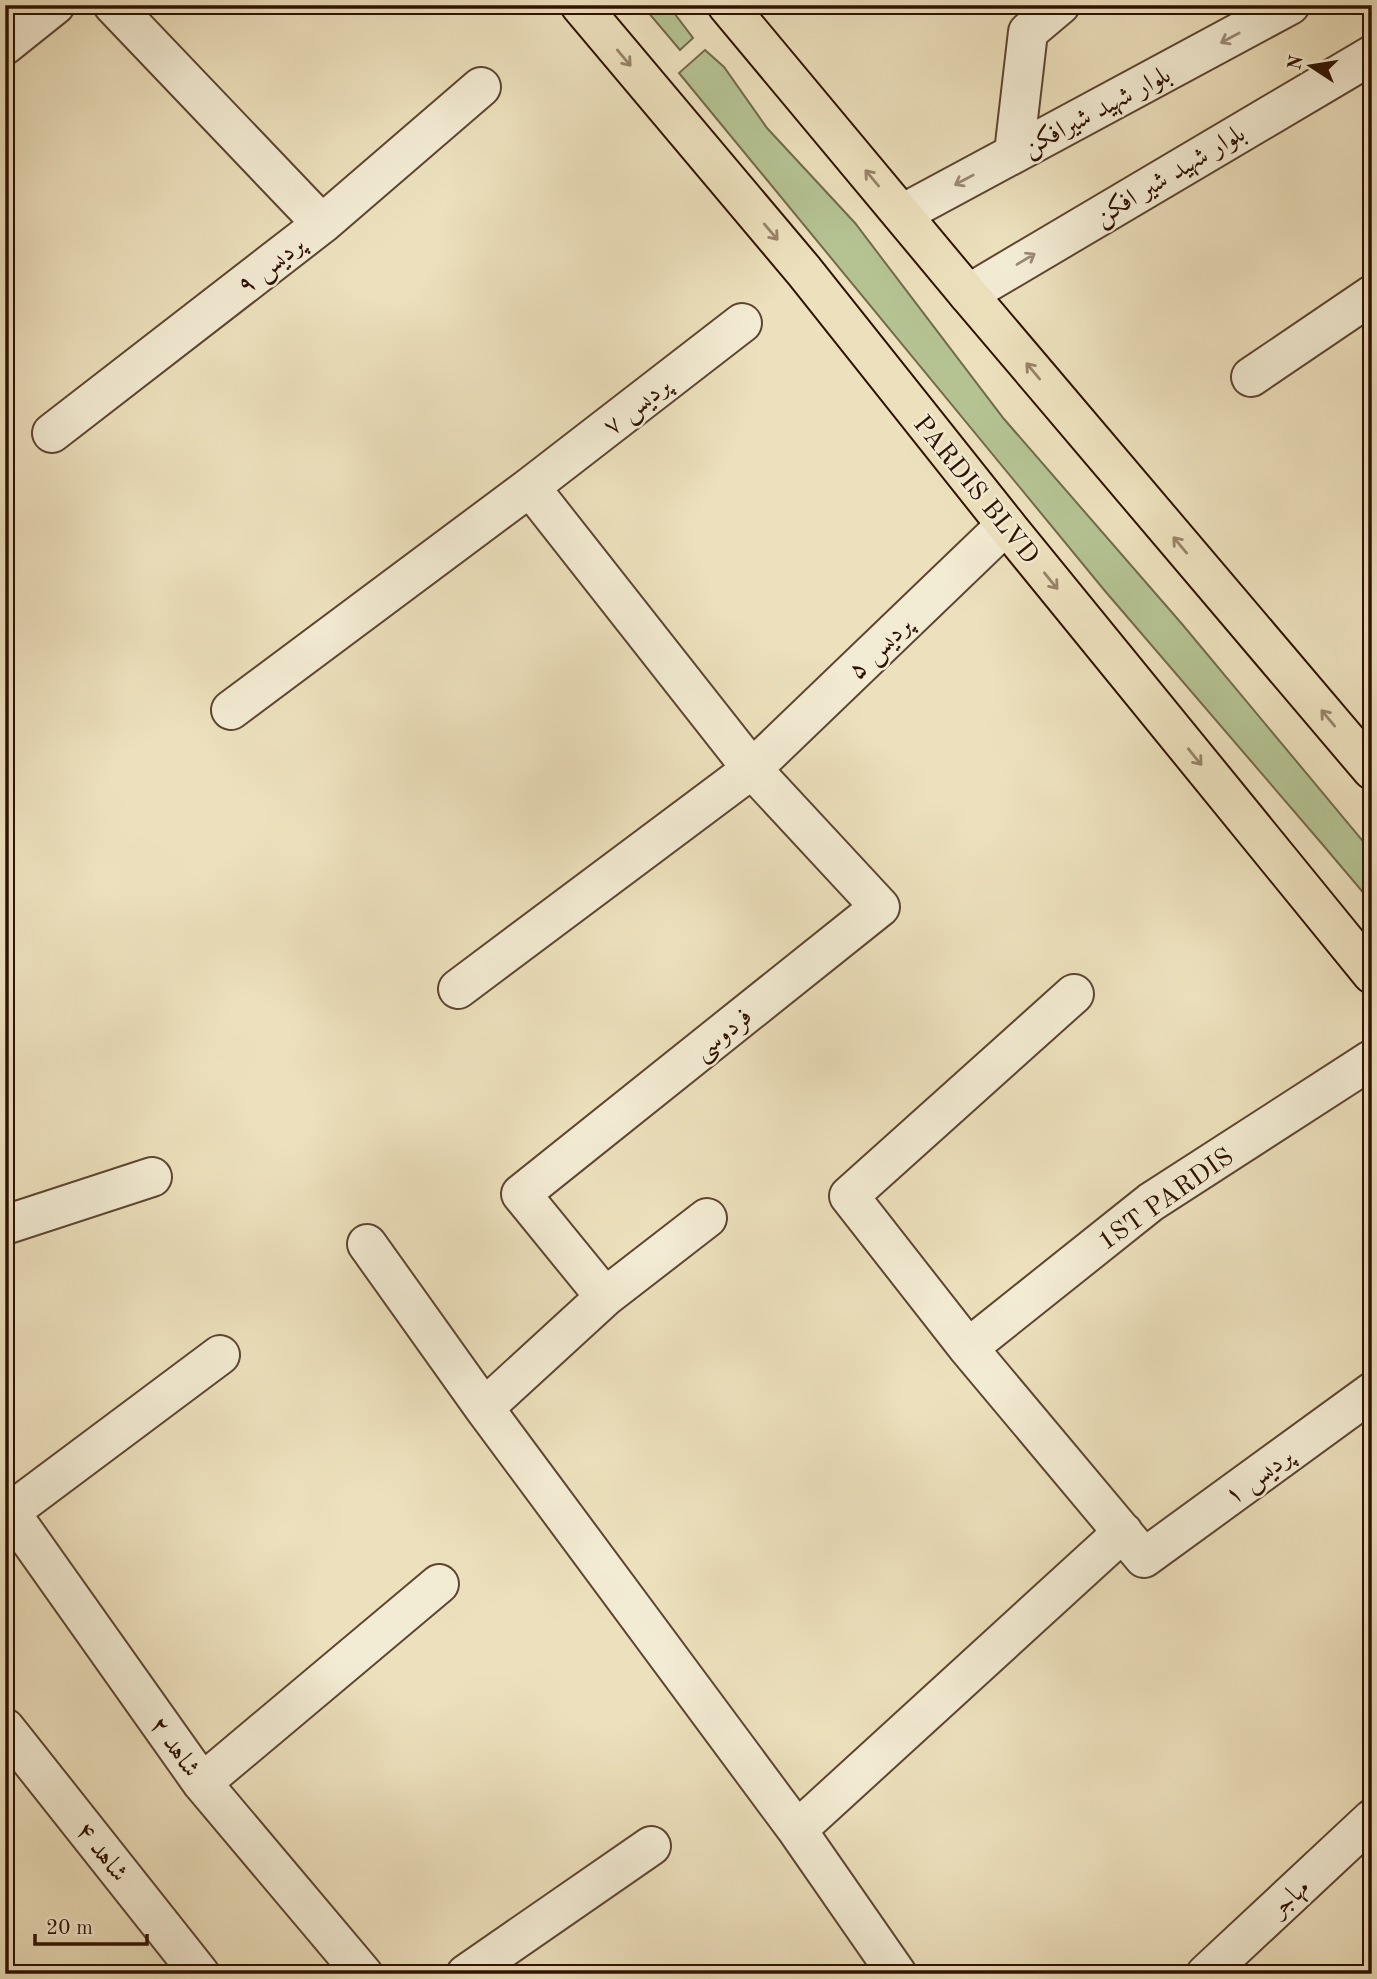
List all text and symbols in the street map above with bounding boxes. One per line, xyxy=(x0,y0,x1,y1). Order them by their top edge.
one-way arrow xyxy=(1220,32,1241,45)
north arrow xyxy=(1276,32,1346,102)
one-way arrow xyxy=(616,48,632,66)
text: N xyxy=(1286,53,1308,72)
street label: بلوار شهید شیرافکن xyxy=(1018,60,1177,164)
street label: بلوار شهید شیر افکن xyxy=(1089,119,1251,233)
one-way arrow xyxy=(864,169,879,187)
one-way arrow xyxy=(955,173,975,187)
one-way arrow xyxy=(763,222,779,240)
street label: پردیس ۹ xyxy=(233,230,313,302)
one-way arrow xyxy=(1016,252,1036,266)
one-way arrow xyxy=(1025,363,1041,381)
street label: پردیس ۷ xyxy=(599,371,679,443)
street label: PARDIS BLVD xyxy=(908,411,1043,569)
one-way arrow xyxy=(1172,536,1188,554)
one-way arrow xyxy=(1043,571,1059,589)
street label: پردیس ۵ xyxy=(844,611,921,687)
one-way arrow xyxy=(1320,709,1336,727)
one-way arrow xyxy=(1187,748,1203,766)
street label: فردوسی xyxy=(689,1003,760,1069)
street label: 1ST PARDIS xyxy=(1094,1144,1238,1256)
street label: پردیس ۱ xyxy=(1220,1442,1302,1512)
street label: شاهد ۲ xyxy=(144,1712,204,1782)
street label: شاهد ۴ xyxy=(70,1818,132,1887)
street label: مهاجر xyxy=(1264,1874,1316,1926)
scale bar xyxy=(35,1902,147,1946)
text: 20 m xyxy=(46,1918,93,1939)

